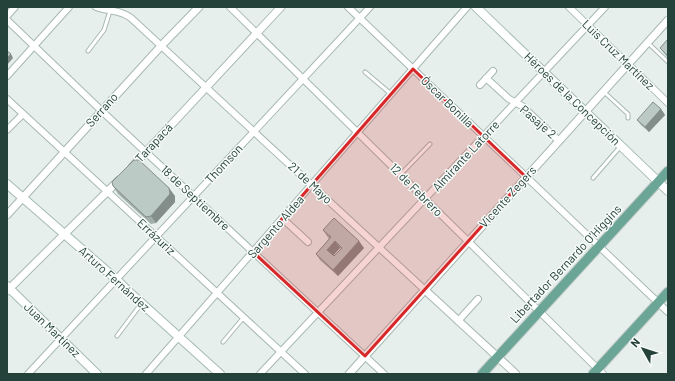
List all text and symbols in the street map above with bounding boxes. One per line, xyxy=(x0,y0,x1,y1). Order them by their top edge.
street label: Luis Cruz Martínez xyxy=(580,16,658,92)
street label: Héroes de la Concepción xyxy=(522,49,623,148)
street label: Óscar Bonilla xyxy=(419,73,477,130)
street label: Serrano xyxy=(82,89,120,129)
street label: Pasaje 2 xyxy=(518,102,560,141)
street label: Almirante Latorre xyxy=(429,117,502,194)
street label: Tarapacá xyxy=(132,120,175,165)
street label: Thomson xyxy=(202,141,245,186)
street label: 21 de Mayo xyxy=(286,158,335,206)
street label: 12 de Febrero xyxy=(387,160,446,219)
street label: 18 de Septiembre xyxy=(158,162,233,233)
street label: Vicente Zegers xyxy=(476,162,539,230)
street label: Sargento Aldea xyxy=(244,192,306,261)
street label: Libertador Bernardo O'Higgins xyxy=(507,201,624,325)
street label: Errázuriz xyxy=(135,215,179,257)
street label: Arturo Fernández xyxy=(76,243,153,314)
street label: Juan Martínez xyxy=(22,299,84,360)
north arrow xyxy=(623,329,663,369)
text: N xyxy=(627,335,642,349)

